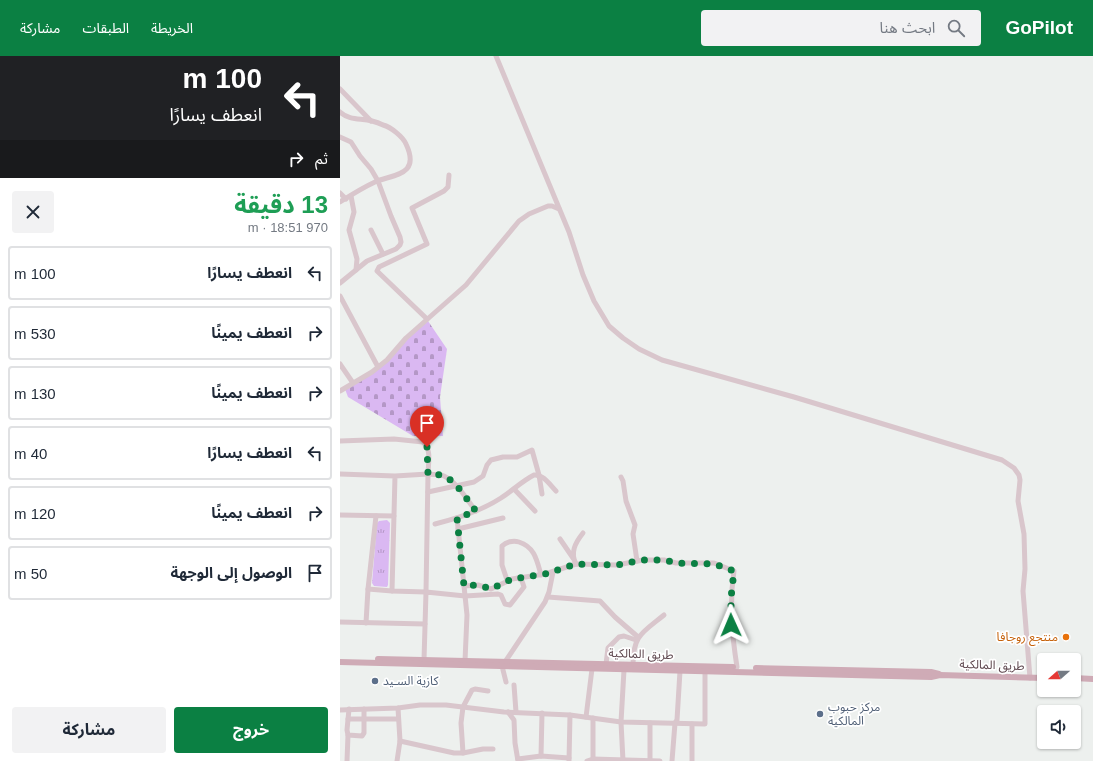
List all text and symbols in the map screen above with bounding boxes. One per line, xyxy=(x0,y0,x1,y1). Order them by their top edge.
search box xyxy=(701,10,981,46)
icon: search xyxy=(945,17,967,39)
text: GoPilot xyxy=(1005,17,1073,38)
text: ابحث هنا xyxy=(880,19,935,36)
text: مشاركة xyxy=(20,20,60,36)
text: الطبقات xyxy=(82,20,129,36)
text: الخريطة xyxy=(151,20,193,36)
text: 100 m xyxy=(183,63,262,94)
icon: left xyxy=(276,72,328,124)
text: انعطف يسارًا xyxy=(170,105,262,125)
icon: right xyxy=(285,148,307,170)
text: ثم xyxy=(315,150,328,167)
button: close xyxy=(12,191,54,233)
text: 13 دقيقة xyxy=(234,191,328,218)
text: 970 m · 18:51 xyxy=(248,220,328,235)
icon: left xyxy=(304,262,326,284)
text: انعطف يسارًا xyxy=(207,264,292,281)
text: 100 m xyxy=(14,265,56,282)
icon: right xyxy=(304,322,326,344)
text: انعطف يمينًا xyxy=(211,324,292,341)
text: 530 m xyxy=(14,325,56,342)
icon: right xyxy=(304,382,326,404)
text: انعطف يمينًا xyxy=(211,384,292,401)
text: 130 m xyxy=(14,385,56,402)
pin xyxy=(410,406,444,447)
icon: arrive xyxy=(416,412,438,434)
icon: left xyxy=(304,442,326,464)
text: انعطف يسارًا xyxy=(207,444,292,461)
text: 40 m xyxy=(14,445,47,462)
icon: right xyxy=(304,502,326,524)
text: انعطف يمينًا xyxy=(211,504,292,521)
text: 120 m xyxy=(14,505,56,522)
icon: arrive xyxy=(304,562,326,584)
text: الوصول إلى الوجهة xyxy=(170,564,292,581)
text: 50 m xyxy=(14,565,47,582)
position arrow xyxy=(710,604,752,646)
place label: منتجع روجافا xyxy=(997,630,1058,646)
marker: منتجع روجافا xyxy=(1061,632,1071,642)
street label: طريق المالكية xyxy=(608,646,674,663)
north arrow xyxy=(1037,653,1081,697)
map controls xyxy=(1037,653,1081,749)
street label: طريق المالكية xyxy=(959,657,1025,674)
place label: كازية السـيد xyxy=(383,674,440,688)
marker: كازية السـيد xyxy=(370,676,380,686)
place label: مركز حبوب المالكية xyxy=(828,700,880,728)
button: sound xyxy=(1037,705,1081,749)
button: مشاركة xyxy=(12,707,166,753)
button: خروج xyxy=(174,707,328,753)
marker: مركز حبوب المالكية xyxy=(815,709,825,719)

